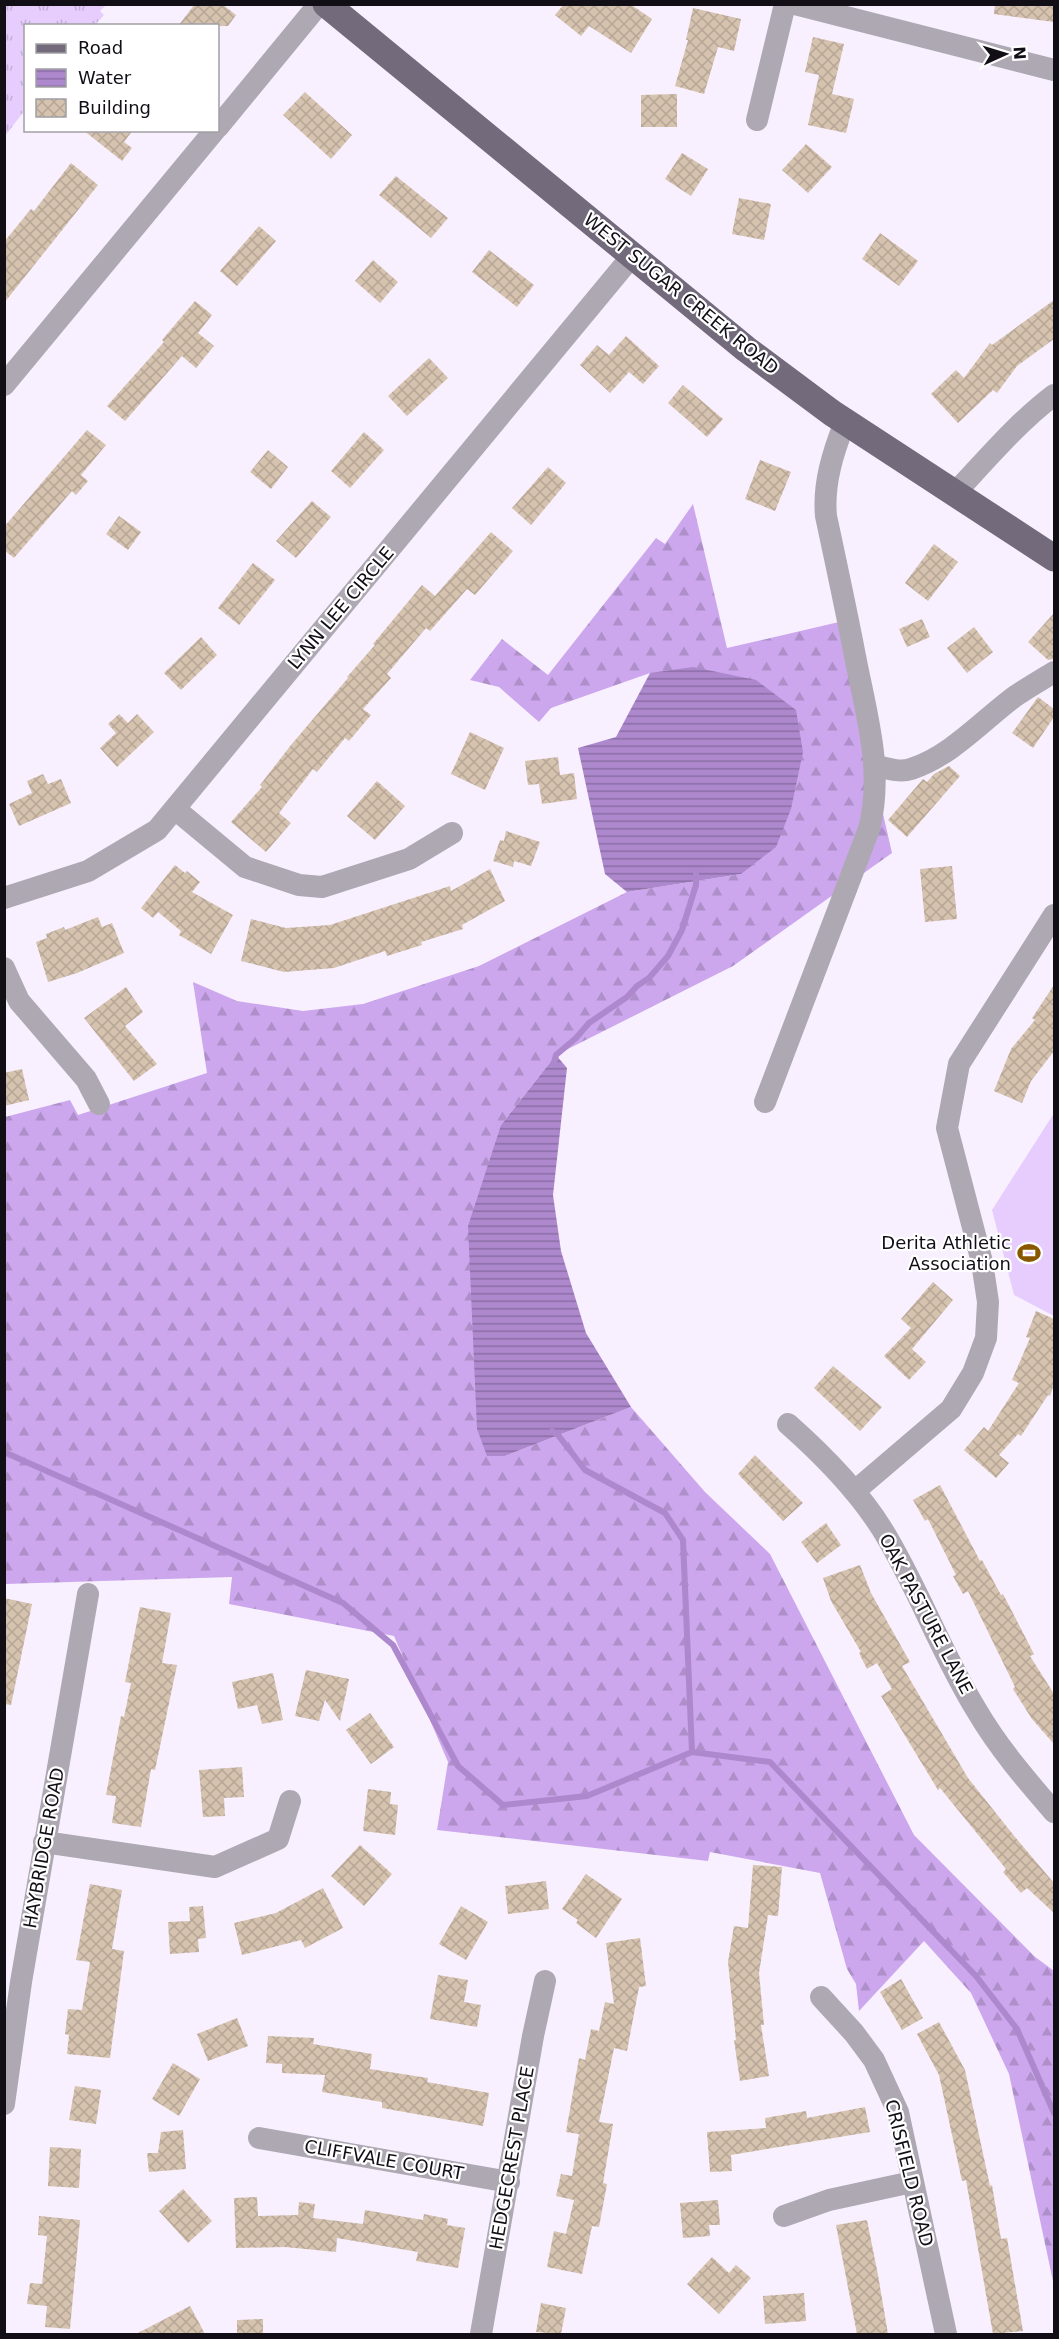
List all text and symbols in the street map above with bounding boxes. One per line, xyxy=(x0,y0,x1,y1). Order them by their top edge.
legend xyxy=(24,24,219,132)
north arrow xyxy=(975,24,1035,84)
text: Road xyxy=(78,37,123,58)
text: N xyxy=(1010,46,1029,60)
text: Water xyxy=(78,67,132,88)
text: Building xyxy=(78,97,151,118)
street label: WEST SUGAR CREEK ROAD xyxy=(580,209,783,379)
street label: LYNN LEE CIRCLE xyxy=(283,542,398,673)
place label: Derita Athletic Association xyxy=(881,1232,1011,1274)
sports icon: Derita Athletic Association xyxy=(1016,1240,1042,1266)
street label: OAK PASTURE LANE xyxy=(875,1530,978,1697)
street label: HAYBRIDGE ROAD xyxy=(19,1766,68,1930)
street label: HEDGECREST PLACE xyxy=(485,2065,538,2251)
street label: CRISFIELD ROAD xyxy=(881,2097,938,2249)
street label: CLIFFVALE COURT xyxy=(303,2135,466,2184)

